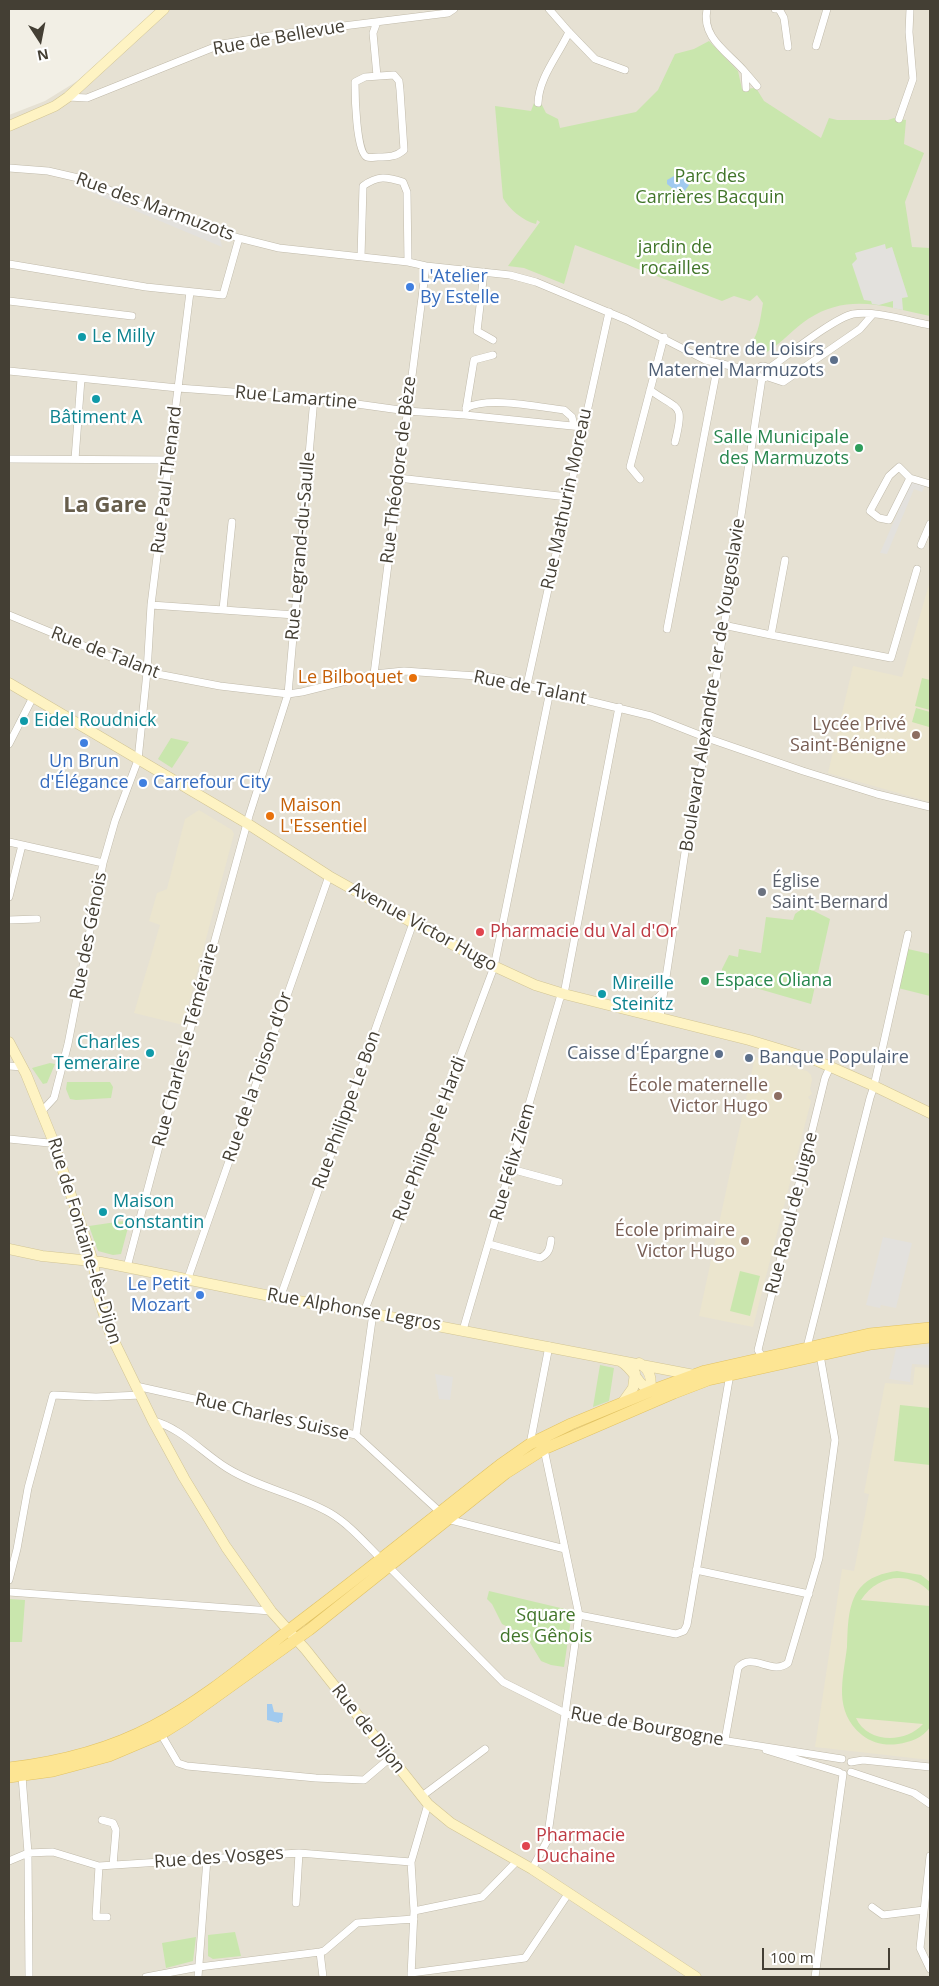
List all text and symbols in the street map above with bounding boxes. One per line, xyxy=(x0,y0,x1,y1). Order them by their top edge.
north arrow xyxy=(15,15,65,65)
street label: Rue de Bellevue xyxy=(211,16,347,60)
text: N xyxy=(36,45,50,66)
park label: Parc des Carrières Bacquin xyxy=(635,166,785,208)
street label: Rue des Marmuzots xyxy=(73,168,237,246)
park label: jardin de rocailles xyxy=(638,237,712,280)
place label: L'Atelier By Estelle xyxy=(420,266,500,308)
marker: L'Atelier By Estelle xyxy=(404,281,416,293)
place label: Le Milly xyxy=(92,326,155,348)
marker: Le Milly xyxy=(76,331,88,343)
place label: Centre de Loisirs Maternel Marmuzots xyxy=(648,339,824,382)
marker: Centre de Loisirs Maternel Marmuzots xyxy=(828,354,840,366)
street label: Rue Théodore de Bèze xyxy=(377,375,421,565)
street label: Rue Lamartine xyxy=(234,382,358,414)
marker: Bâtiment A xyxy=(90,393,102,405)
street label: Rue Paul Thenard xyxy=(147,405,187,555)
street label: Rue Mathurin Moreau xyxy=(537,406,597,592)
place label: Bâtiment A xyxy=(50,407,142,429)
place label: Salle Municipale des Marmuzots xyxy=(714,427,849,469)
marker: Salle Municipale des Marmuzots xyxy=(853,442,865,454)
street label: Rue Legrand-du-Saulle xyxy=(282,451,320,641)
district label: La Gare xyxy=(63,493,147,519)
street label: Boulevard Alexandre 1er de Yougoslavie xyxy=(676,517,750,853)
street label: Rue de Talant xyxy=(48,622,162,684)
street label: Rue de Talant xyxy=(472,666,588,710)
place label: Le Bilboquet xyxy=(298,667,403,689)
marker: Le Bilboquet xyxy=(407,672,419,684)
place label: Eidel Roudnick xyxy=(34,710,157,732)
place label: Lycée Privé Saint-Bénigne xyxy=(790,714,906,756)
marker: Eidel Roudnick xyxy=(18,715,30,727)
marker: Lycée Privé Saint-Bénigne xyxy=(910,729,922,741)
marker: Un Brun d'Élégance xyxy=(78,737,90,749)
place label: Un Brun d'Élégance xyxy=(39,751,129,794)
place label: Carrefour City xyxy=(153,772,270,794)
marker: Carrefour City xyxy=(137,777,149,789)
place label: Maison L'Essentiel xyxy=(280,795,367,838)
marker: Maison L'Essentiel xyxy=(264,810,276,822)
street label: Rue des Génois xyxy=(66,870,112,1002)
place label: Église Saint-Bernard xyxy=(772,871,888,914)
street label: Avenue Victor Hugo xyxy=(345,877,501,977)
marker: Église Saint-Bernard xyxy=(756,886,768,898)
place label: Pharmacie du Val d'Or xyxy=(490,921,677,943)
marker: Pharmacie du Val d'Or xyxy=(474,926,486,938)
street label: Rue Charles le Téméraire xyxy=(148,941,224,1149)
place label: Espace Oliana xyxy=(715,970,832,992)
place label: Mireille Steinitz xyxy=(612,973,674,1016)
marker: Espace Oliana xyxy=(699,975,711,987)
marker: Mireille Steinitz xyxy=(596,988,608,1000)
street label: Rue de la Toison d'Or xyxy=(219,989,297,1165)
street label: Rue Philippe Le Bon xyxy=(308,1028,386,1192)
place label: Charles Temeraire xyxy=(54,1032,140,1074)
place label: Caisse d'Épargne xyxy=(567,1043,709,1065)
marker: Charles Temeraire xyxy=(144,1047,156,1059)
place label: Banque Populaire xyxy=(759,1047,909,1069)
marker: Caisse d'Épargne xyxy=(713,1048,725,1060)
marker: Banque Populaire xyxy=(743,1052,755,1064)
street label: Rue Philippe le Hardi xyxy=(389,1054,471,1224)
place label: École maternelle Victor Hugo xyxy=(628,1075,768,1118)
marker: École maternelle Victor Hugo xyxy=(772,1090,784,1102)
street label: Rue Félix Ziem xyxy=(486,1101,540,1223)
street label: Rue Raoul de Juigne xyxy=(761,1130,823,1296)
street label: Rue de Fontaine-lès-Dijon xyxy=(42,1135,126,1347)
place label: Maison Constantin xyxy=(113,1191,204,1234)
marker: Maison Constantin xyxy=(97,1206,109,1218)
place label: École primaire Victor Hugo xyxy=(615,1220,735,1262)
marker: École primaire Victor Hugo xyxy=(739,1235,751,1247)
place label: Le Petit Mozart xyxy=(128,1274,190,1316)
street label: Rue Alphonse Legros xyxy=(265,1284,443,1336)
marker: Le Petit Mozart xyxy=(194,1289,206,1301)
street label: Rue Charles Suisse xyxy=(193,1389,351,1445)
park label: Square des Gênois xyxy=(500,1605,592,1648)
street label: Rue de Dijon xyxy=(327,1680,409,1778)
street label: Rue de Bourgogne xyxy=(569,1703,725,1751)
place label: Pharmacie Duchaine xyxy=(536,1825,625,1868)
marker: Pharmacie Duchaine xyxy=(520,1840,532,1852)
street label: Rue des Vosges xyxy=(153,1843,285,1873)
scale bar xyxy=(764,1938,892,1970)
text: 100 m xyxy=(770,1947,814,1967)

